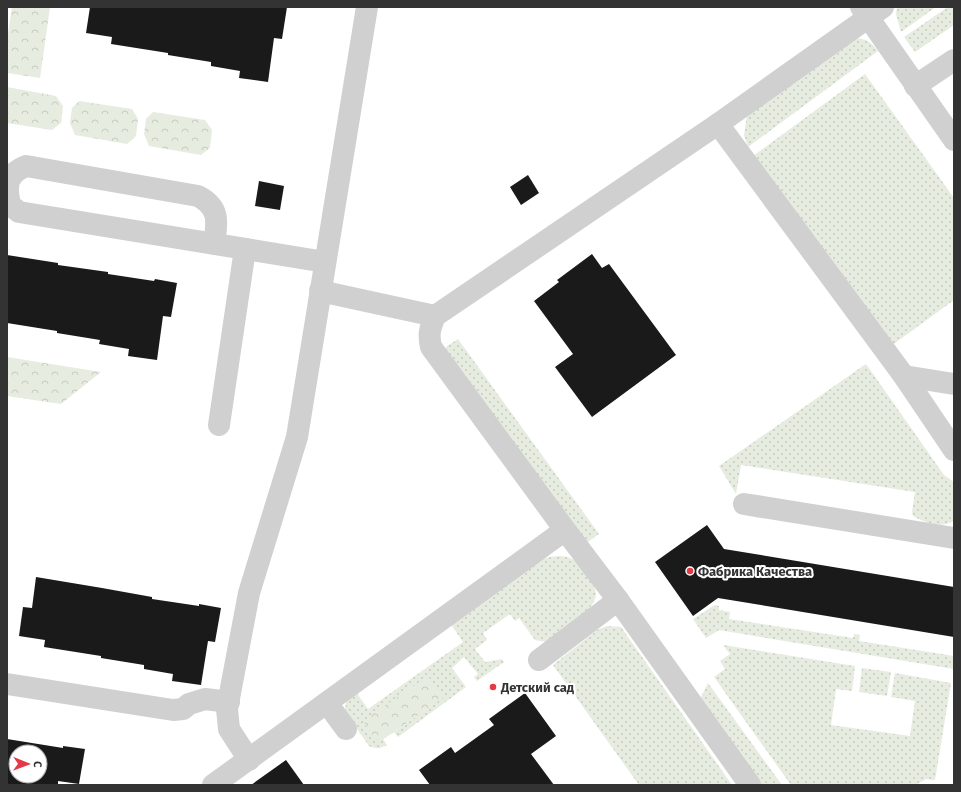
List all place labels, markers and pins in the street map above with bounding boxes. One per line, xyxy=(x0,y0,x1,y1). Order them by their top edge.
place label: Фабрика Качества xyxy=(698,564,812,579)
marker: Фабрика Качества xyxy=(685,566,695,576)
place label: Детский сад xyxy=(500,680,575,695)
marker: Детский сад xyxy=(488,682,498,692)

